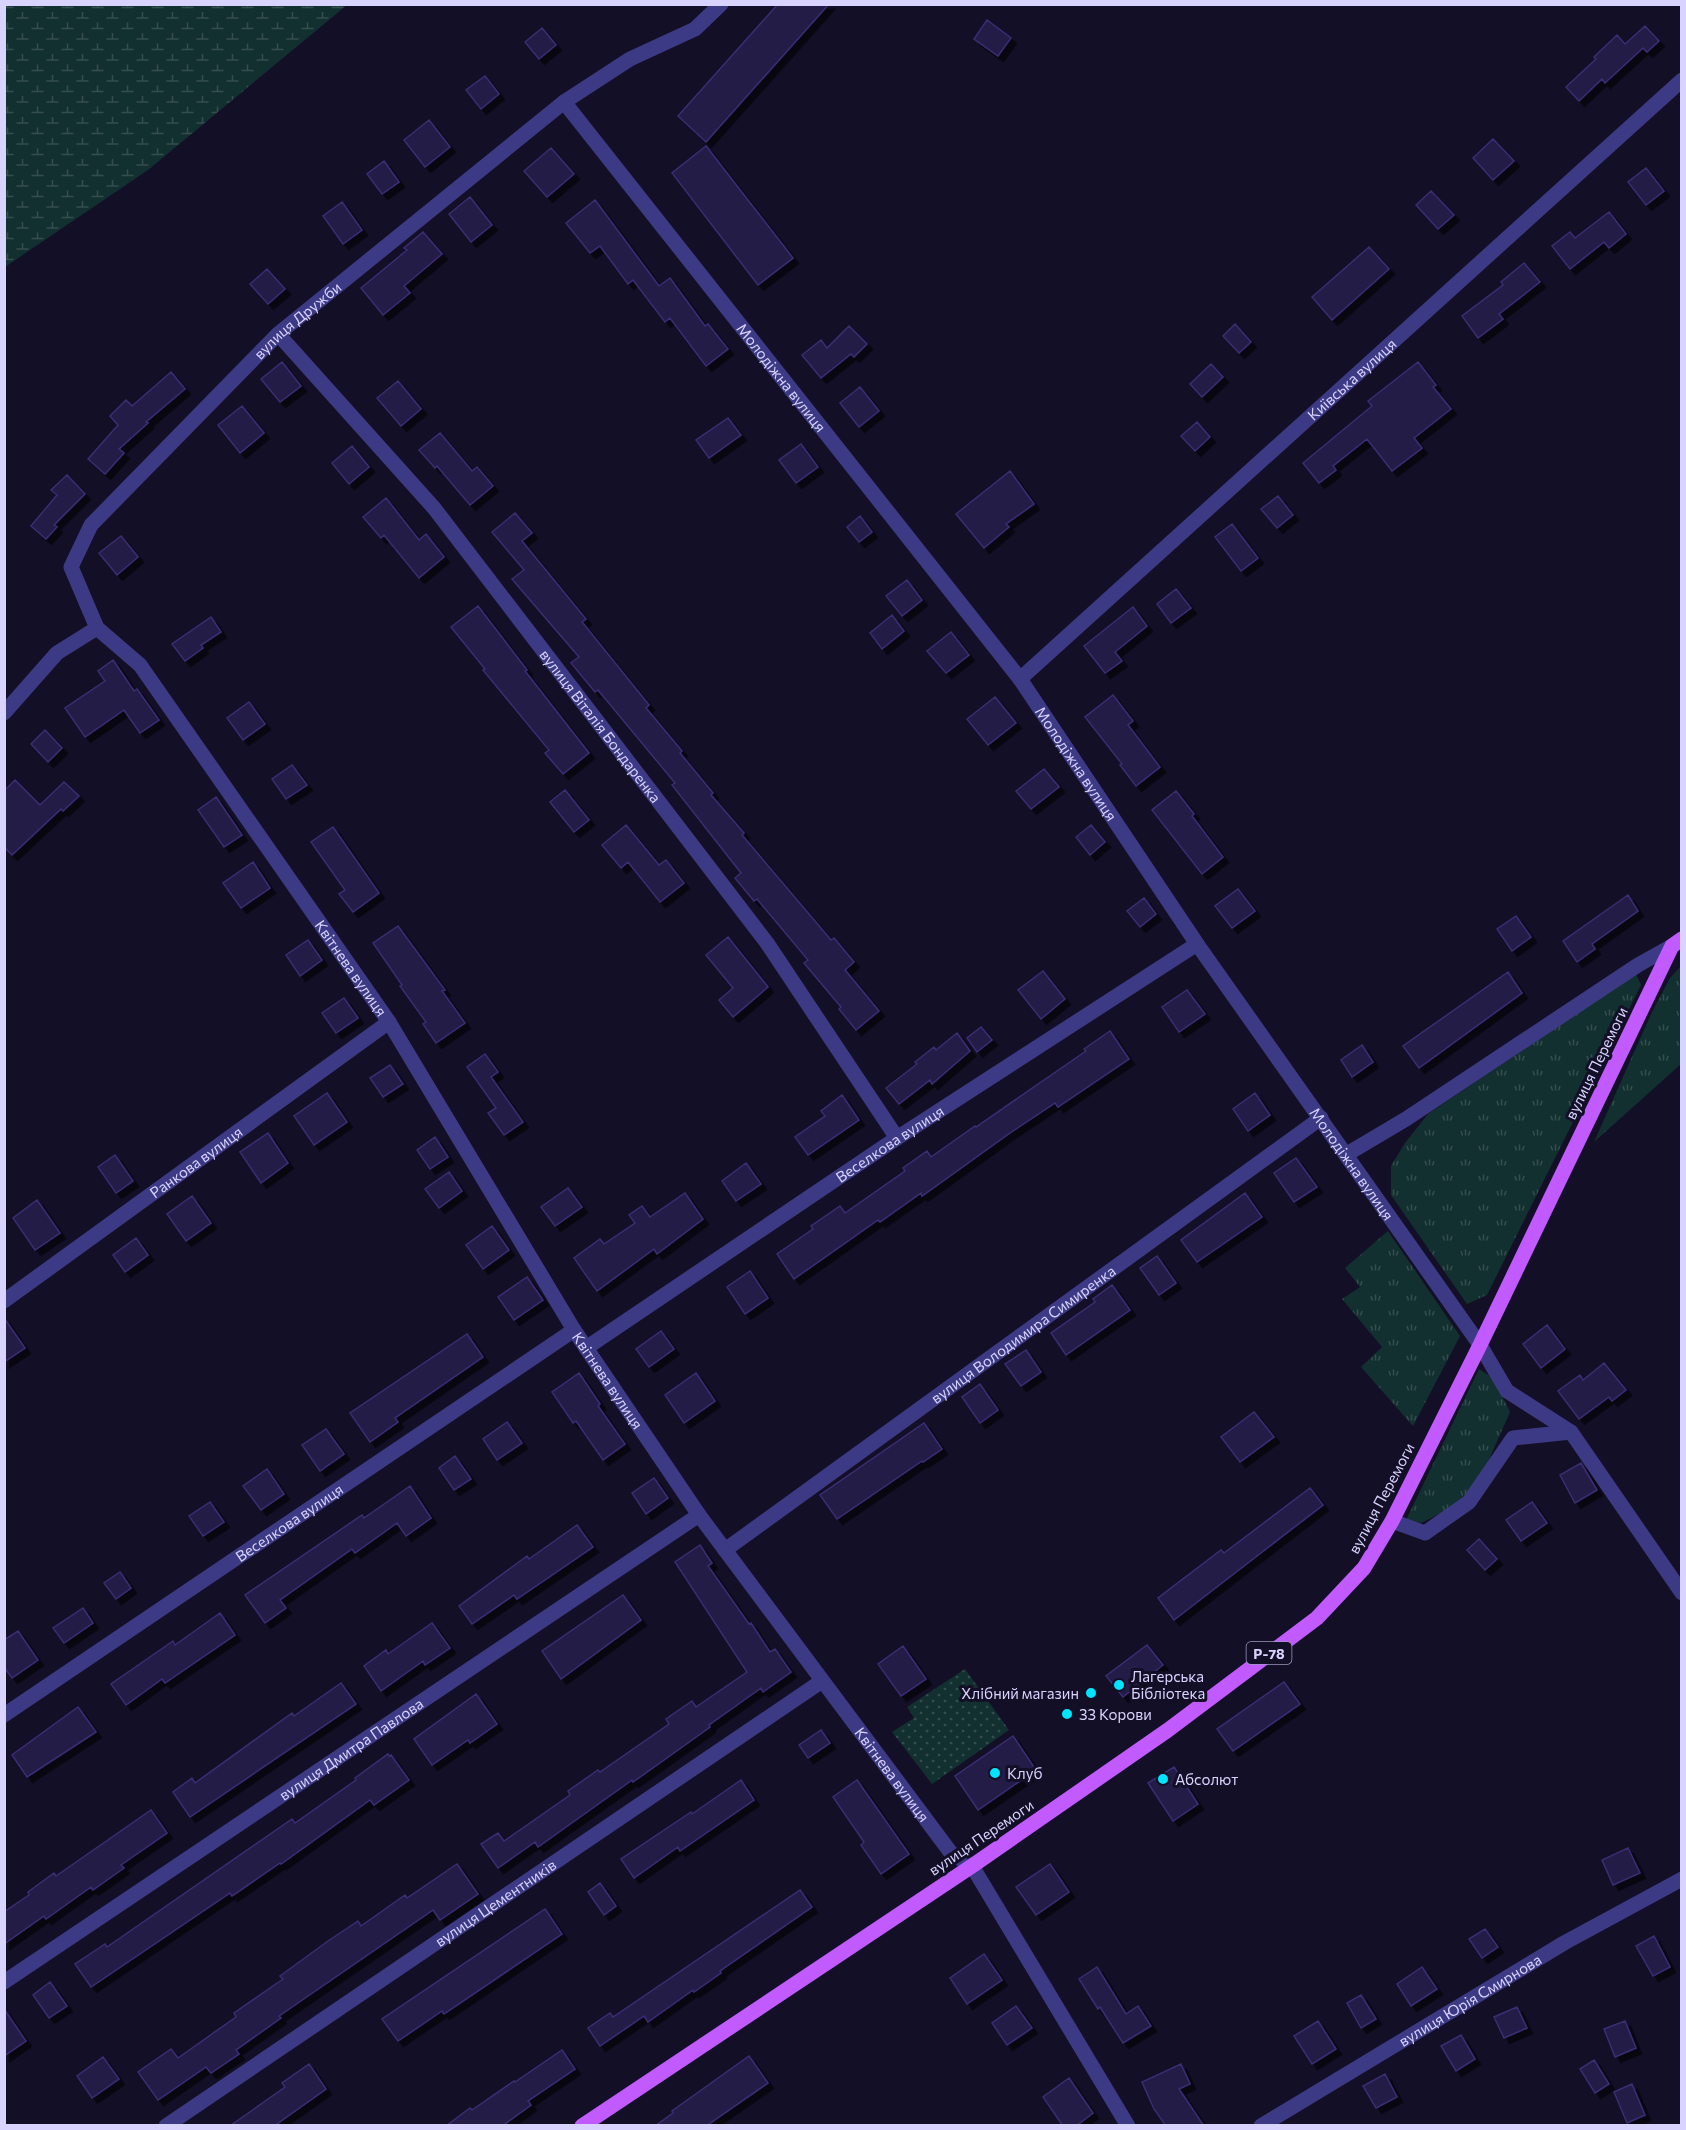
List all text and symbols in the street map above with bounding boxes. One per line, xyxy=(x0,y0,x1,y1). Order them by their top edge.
street label: вулиця Дружби xyxy=(250,278,345,363)
street label: Молодіжна вулиця xyxy=(733,319,830,435)
street label: Київська вулиця xyxy=(1303,334,1400,424)
street label: вулиця Віталія Бондаренка xyxy=(536,646,665,806)
street label: Молодіжна вулиця xyxy=(1032,703,1121,824)
street label: Квітнева вулиця xyxy=(312,916,391,1019)
street label: вулиця Перемоги xyxy=(1561,1004,1631,1122)
street label: Веселкова вулиця xyxy=(832,1101,947,1186)
street label: Молодіжна вулиця xyxy=(1306,1104,1398,1223)
street label: Ранкова вулиця xyxy=(146,1122,246,1202)
street label: вулиця Володимира Симиренка xyxy=(927,1261,1119,1407)
street label: Квітнева вулиця xyxy=(569,1328,647,1432)
street label: вулиця Перемоги xyxy=(1344,1440,1418,1556)
street label: Веселкова вулиця xyxy=(232,1480,346,1565)
road number: Р-78 xyxy=(1246,1642,1292,1664)
place label: Лагерська Бібліотека xyxy=(1131,1667,1205,1702)
marker: Лагерська Бібліотека xyxy=(1112,1678,1126,1692)
place label: Хлібний магазин xyxy=(961,1684,1079,1702)
marker: Хлібний магазин xyxy=(1084,1686,1098,1700)
street label: вулиця Дмитра Павлова xyxy=(275,1694,426,1804)
place label: 33 Корови xyxy=(1079,1705,1152,1723)
marker: 33 Корови xyxy=(1060,1707,1074,1721)
street label: Квітнева вулиця xyxy=(851,1724,933,1825)
place label: Клуб xyxy=(1007,1764,1043,1782)
marker: Клуб xyxy=(988,1766,1002,1780)
place label: Абсолют xyxy=(1175,1770,1238,1788)
marker: Абсолют xyxy=(1156,1772,1170,1786)
street label: вулиця Перемоги xyxy=(925,1795,1037,1879)
street label: вулиця Цементників xyxy=(431,1855,559,1950)
street label: вулиця Юрія Смирнова xyxy=(1395,1950,1544,2050)

